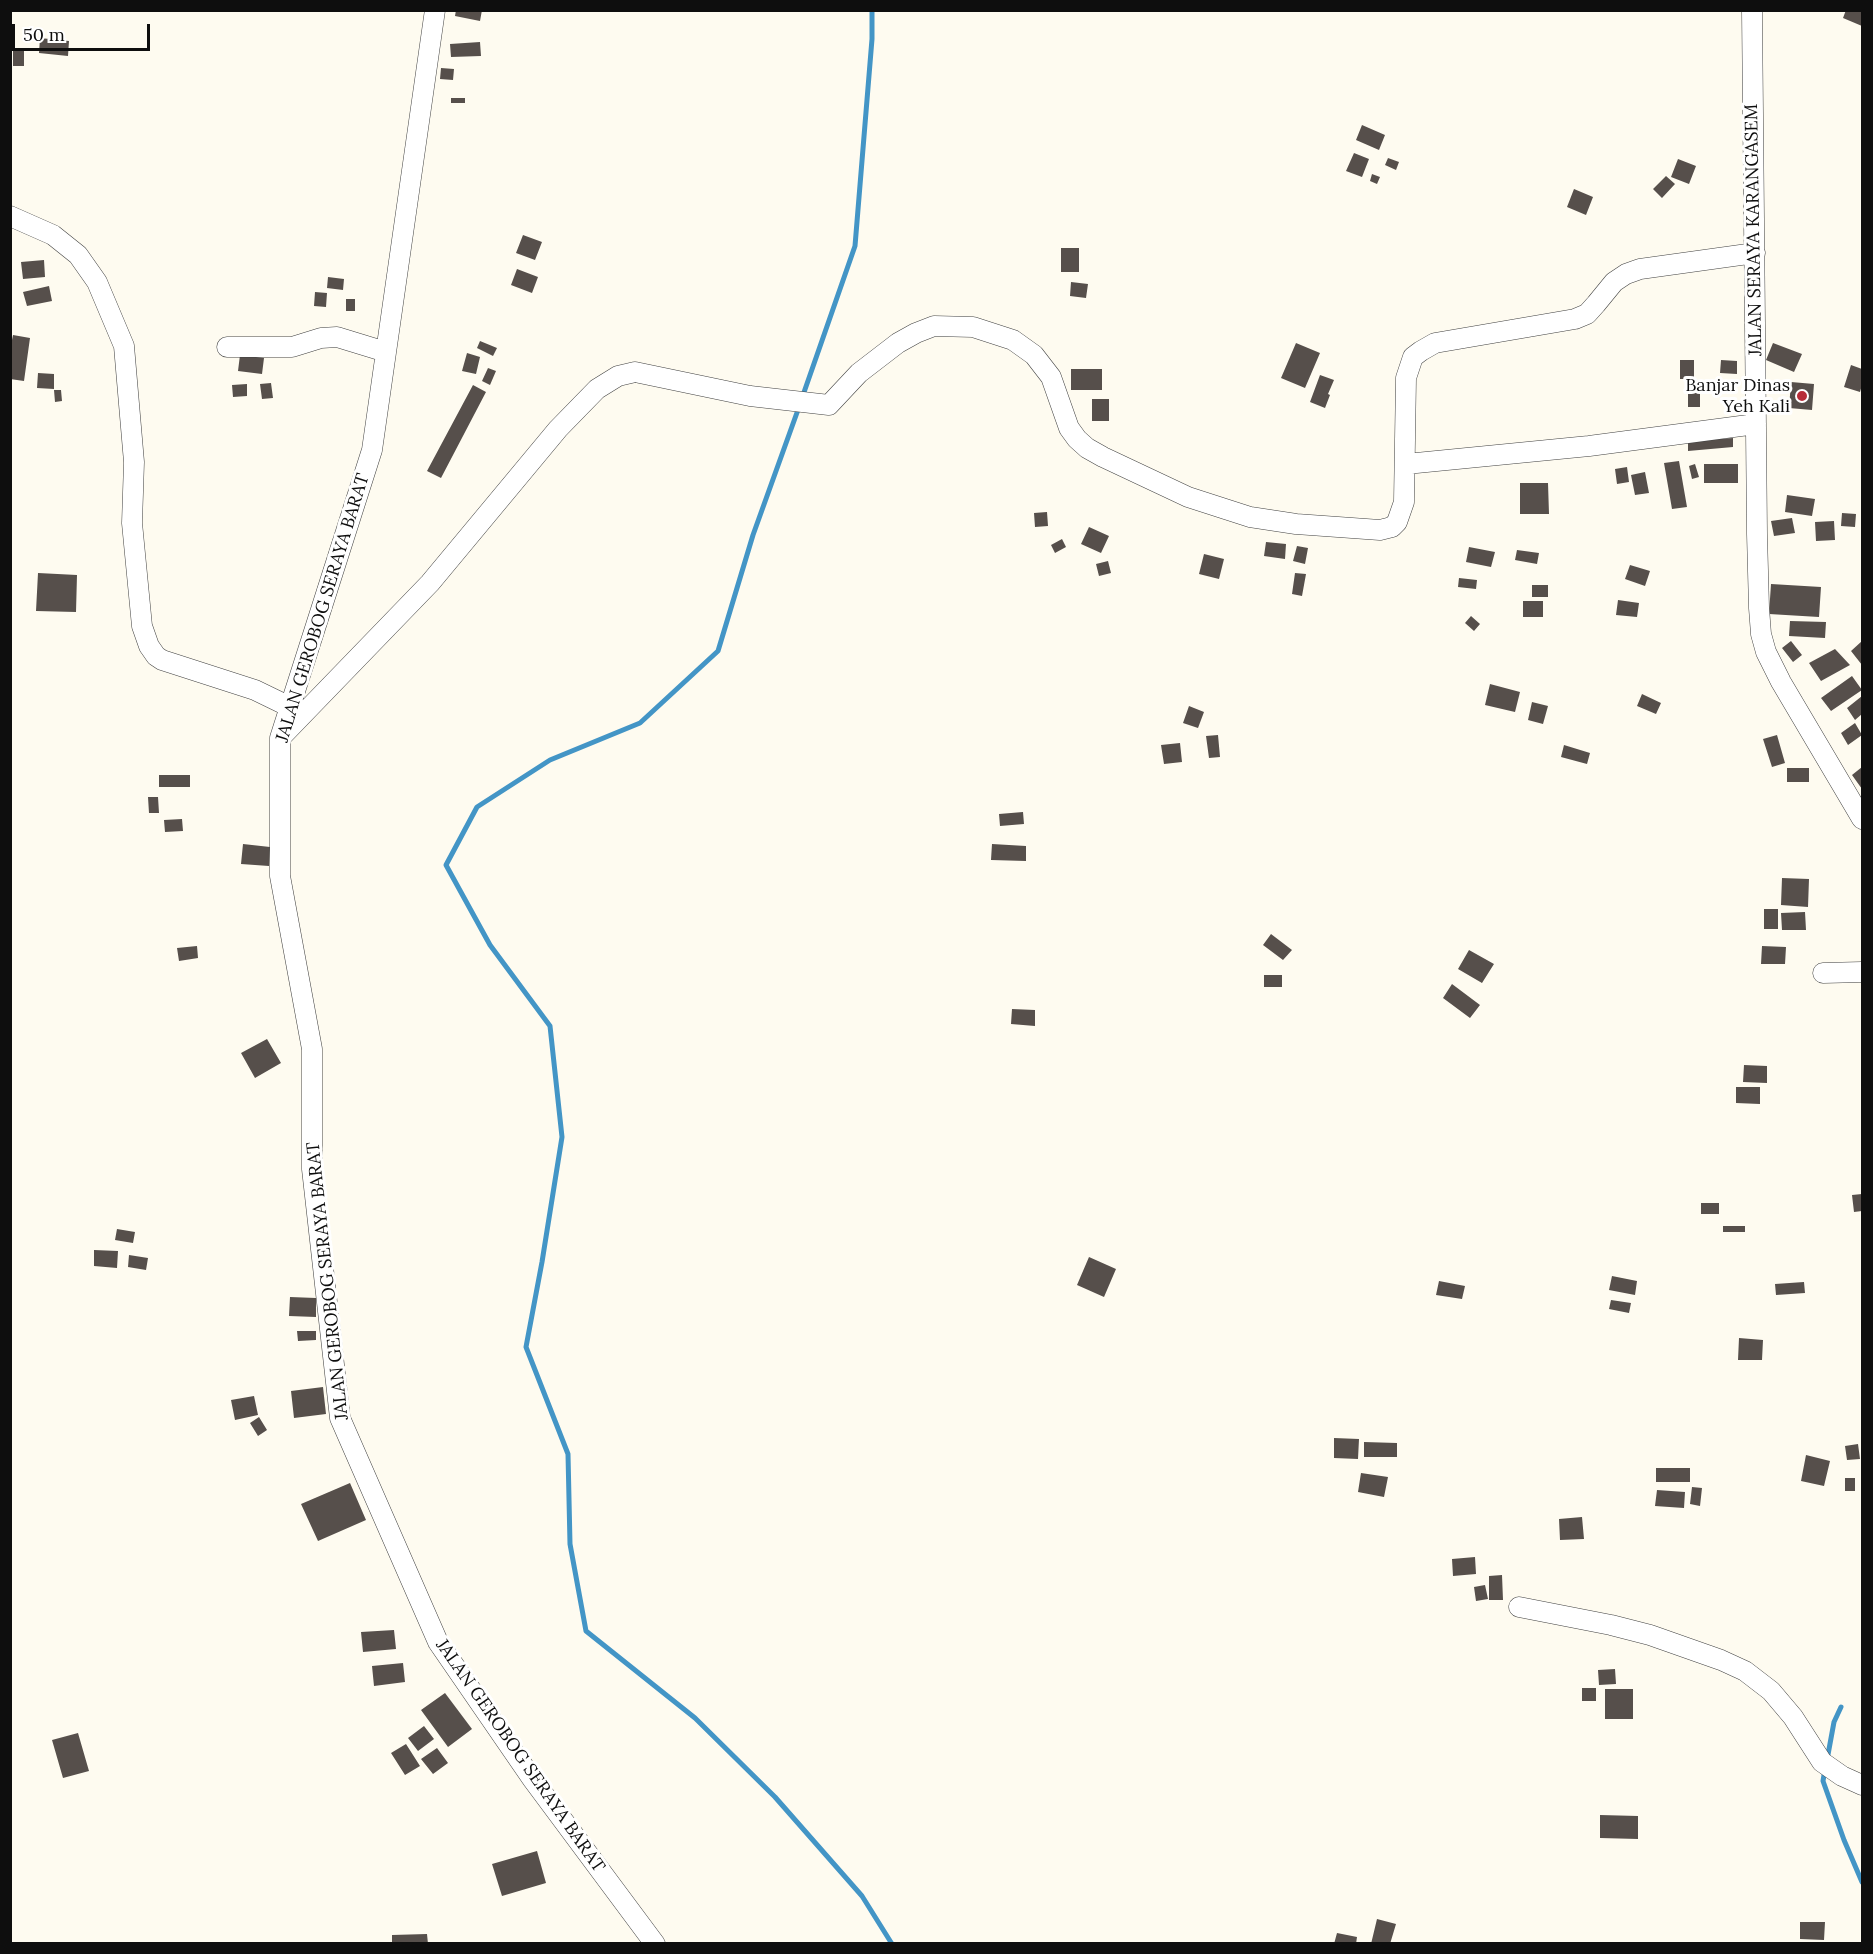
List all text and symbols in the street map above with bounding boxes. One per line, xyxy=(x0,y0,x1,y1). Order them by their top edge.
scale bar xyxy=(15,12,153,50)
text: 50 m xyxy=(23,23,65,46)
street label: JALAN SERAYA KARANGASEM xyxy=(1741,104,1767,356)
place label: Banjar Dinas Yeh Kali xyxy=(1685,375,1790,418)
marker: Banjar Dinas Yeh Kali xyxy=(1795,389,1809,403)
street label: JALAN GEROBOG SERAYA BARAT xyxy=(272,471,374,745)
street label: JALAN GEROBOG SERAYA BARAT xyxy=(303,1141,353,1421)
street label: JALAN GEROBOG SERAYA BARAT xyxy=(431,1635,609,1877)

